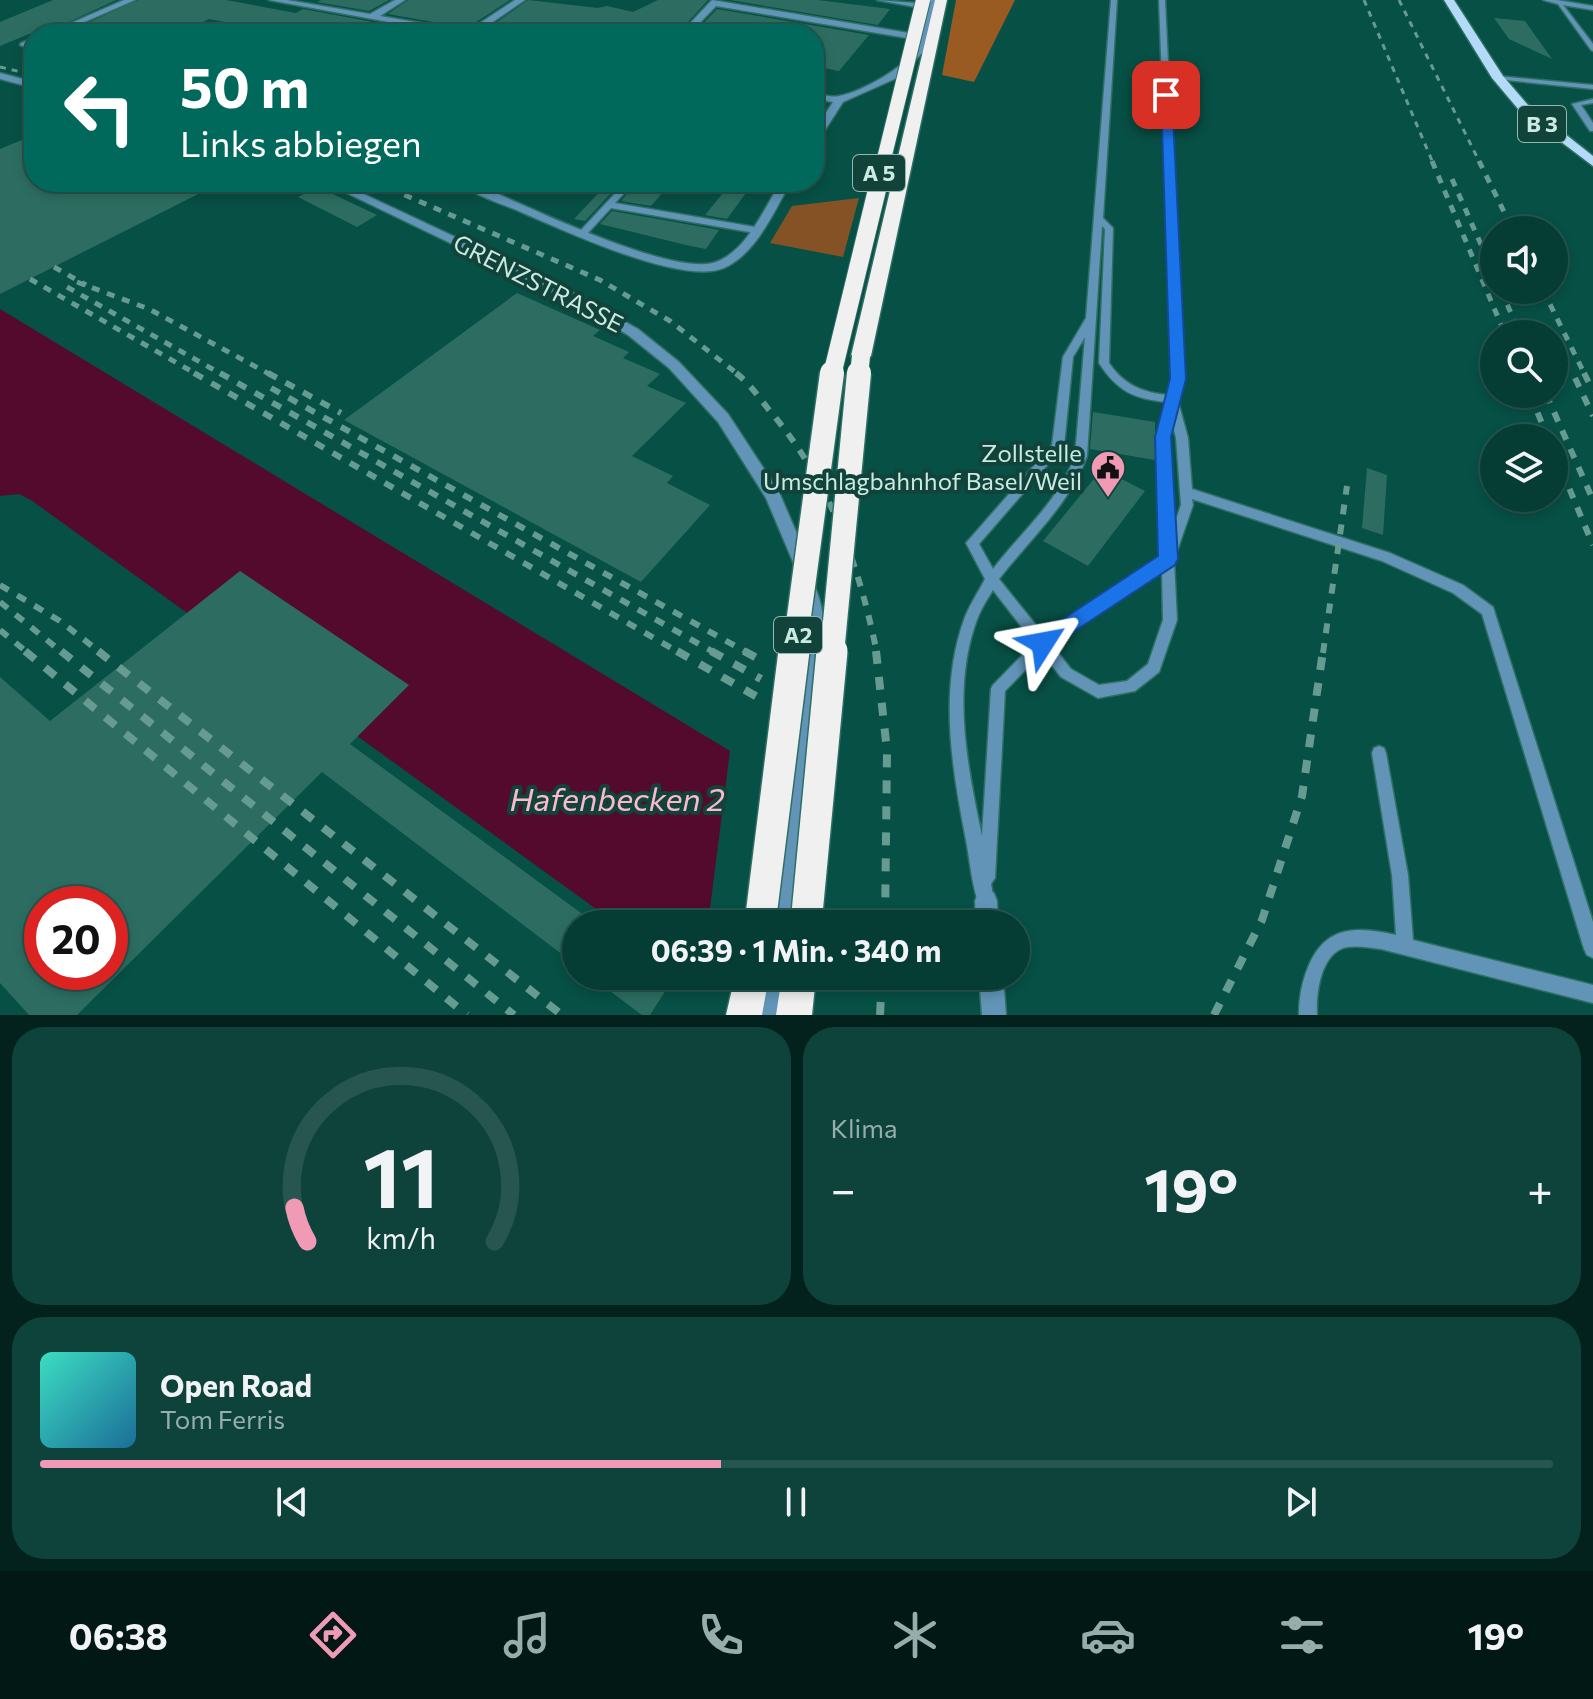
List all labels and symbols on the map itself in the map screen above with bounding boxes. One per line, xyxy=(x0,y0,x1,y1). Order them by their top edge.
pin xyxy=(1132,61,1200,129)
road number: B 3 xyxy=(1518,106,1566,142)
road number: A 5 xyxy=(853,155,905,191)
street label: GRENZSTRASSE xyxy=(449,227,628,338)
place label: Zollstelle Umschlagbahnhof Basel/Weil xyxy=(763,438,1082,495)
public building icon: Zollstelle Umschlagbahnhof Basel/Weil xyxy=(1089,449,1127,499)
position arrow xyxy=(1001,601,1085,685)
road number: A2 xyxy=(774,617,822,653)
water label: Hafenbecken 2 xyxy=(509,778,725,818)
speed limit sign: 20 xyxy=(24,886,128,990)

